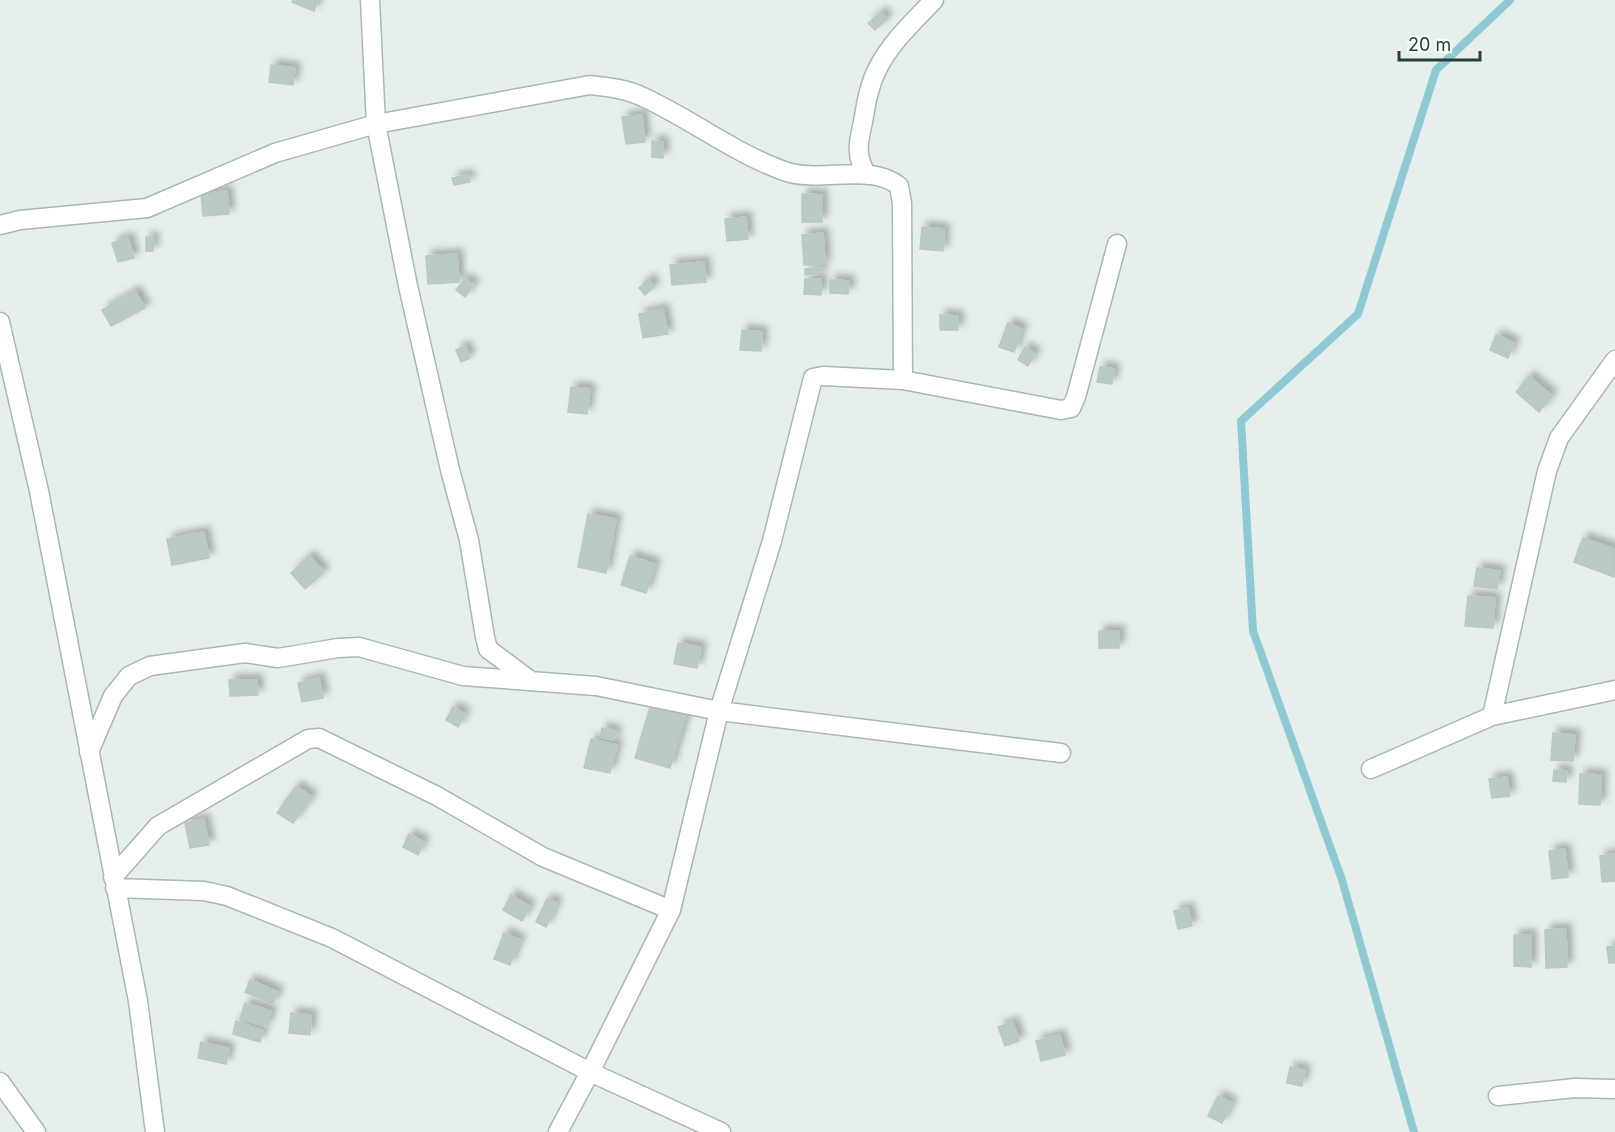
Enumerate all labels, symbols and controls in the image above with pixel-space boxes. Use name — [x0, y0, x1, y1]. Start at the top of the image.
scale bar — [1399, 24, 1480, 62]
text: 20 m — [1408, 34, 1451, 55]

